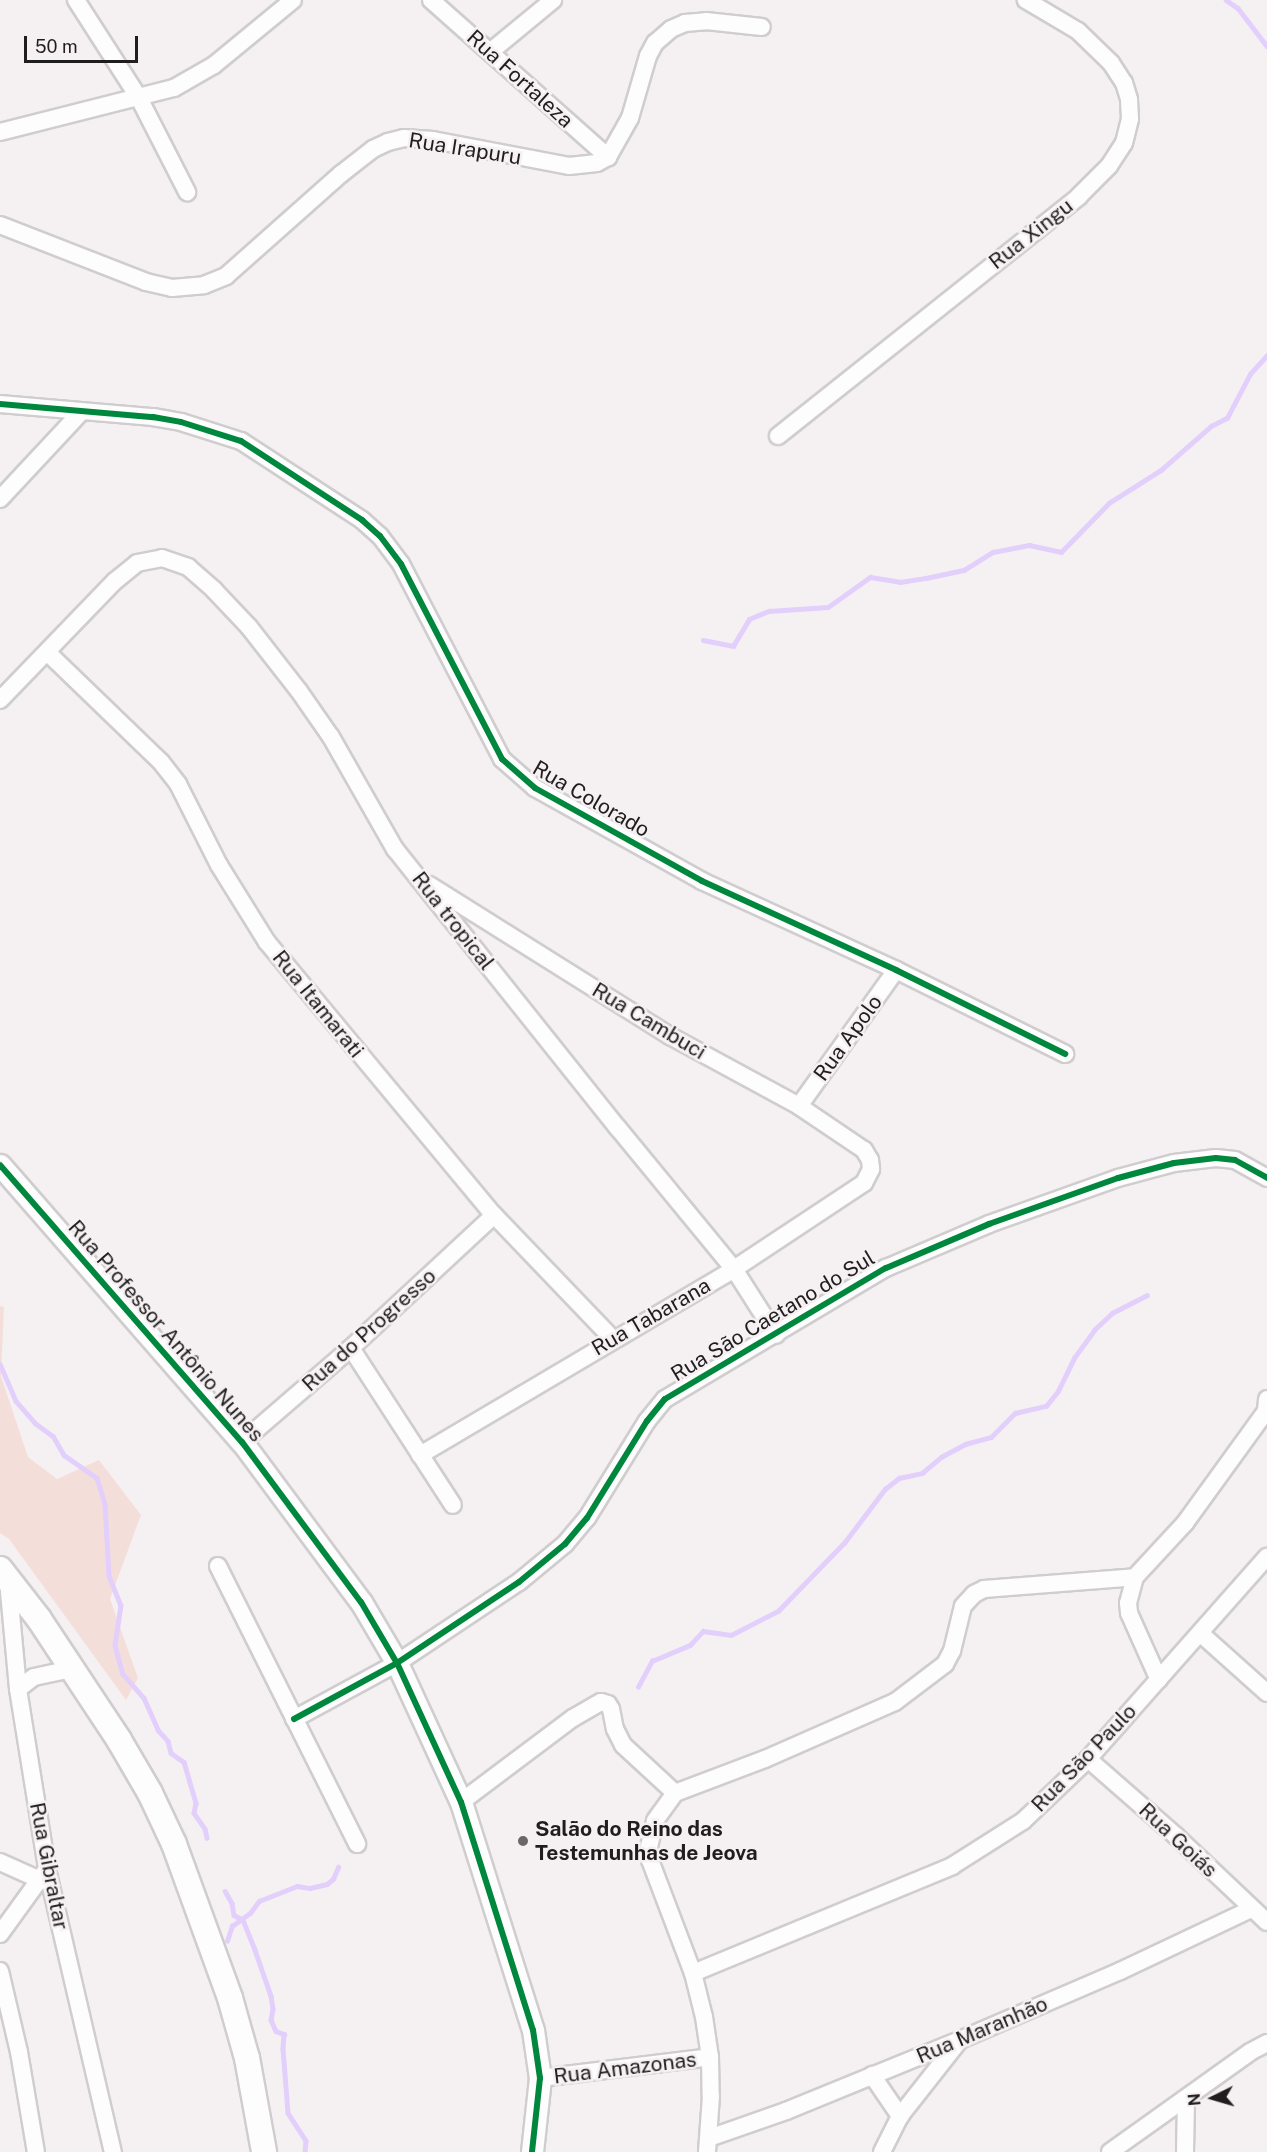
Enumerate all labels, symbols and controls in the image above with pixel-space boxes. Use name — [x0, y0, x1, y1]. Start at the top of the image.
scale bar — [27, 24, 141, 62]
street label: Rua Fortaleza — [462, 25, 578, 133]
text: 50 m — [35, 36, 78, 57]
street label: Rua Irapuru — [407, 128, 523, 170]
street label: Rua Xingu — [984, 193, 1078, 275]
street label: Rua Colorado — [528, 755, 654, 843]
street label: Rua tropical — [407, 867, 499, 975]
street label: Rua Itamarati — [267, 945, 369, 1063]
street label: Rua Cambuci — [588, 977, 710, 1065]
street label: Rua Apolo — [808, 990, 888, 1086]
street label: Rua Professor Antônio Nunes — [63, 1215, 269, 1447]
street label: Rua São Caetano do Sul — [666, 1245, 880, 1387]
street label: Rua do Progresso — [297, 1263, 441, 1397]
street label: Rua Tabarana — [587, 1273, 715, 1361]
street label: Rua São Paulo — [1026, 1699, 1142, 1817]
street label: Rua Goiás — [1134, 1798, 1222, 1882]
street label: Rua Gibraltar — [24, 1800, 74, 1932]
place label: Salão do Reino das Testemunhas de Jeova — [535, 1816, 758, 1866]
marker: Salão do Reino das Testemunhas de Jeova — [516, 1834, 530, 1848]
street label: Rua Maranhão — [913, 1991, 1051, 2069]
street label: Rua Amazonas — [552, 2047, 698, 2089]
north arrow — [1183, 2068, 1243, 2128]
text: N — [1185, 2093, 1205, 2107]

